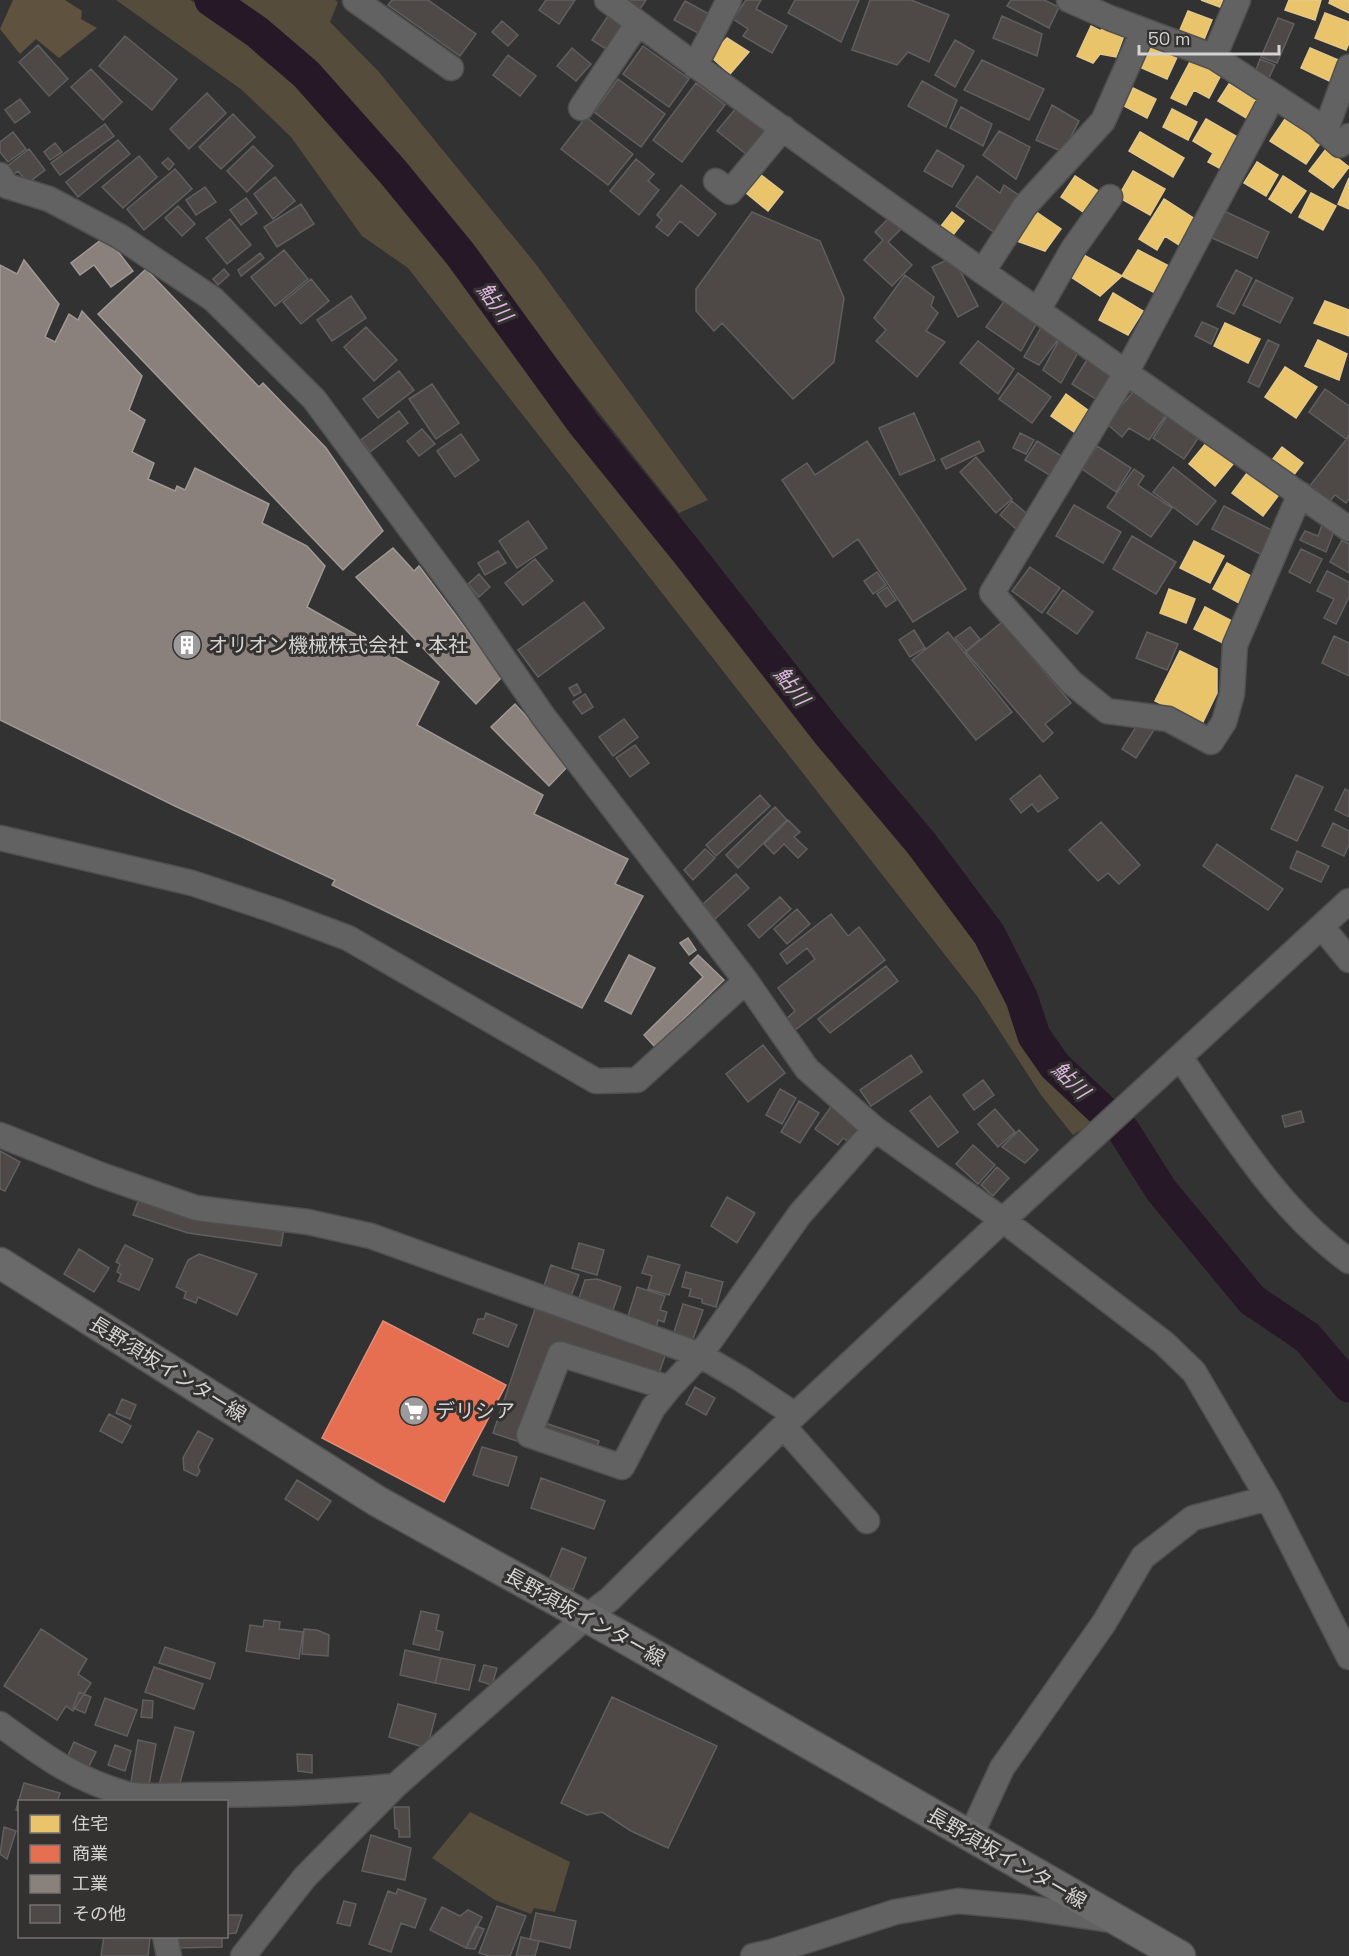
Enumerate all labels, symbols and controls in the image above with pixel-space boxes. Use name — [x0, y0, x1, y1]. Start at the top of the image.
scale bar — [1139, 18, 1278, 56]
text: 50 m — [1148, 27, 1190, 50]
water label: 鮎川 — [472, 277, 519, 329]
building icon: オリオン機械株式会社・本社 — [171, 629, 203, 661]
place label: オリオン機械株式会社・本社 — [208, 632, 468, 658]
water label: 鮎川 — [768, 661, 817, 712]
water label: 鮎川 — [1047, 1056, 1097, 1106]
street label: 長野須坂インター線 — [85, 1310, 251, 1428]
supermarket icon: デリシア — [398, 1395, 430, 1427]
place label: デリシア — [435, 1398, 515, 1424]
street label: 長野須坂インター線 — [500, 1562, 670, 1672]
legend — [18, 1800, 228, 1938]
street label: 長野須坂インター線 — [923, 1802, 1091, 1914]
text: 住宅 — [72, 1812, 108, 1835]
text: 商業 — [72, 1842, 108, 1865]
text: 工業 — [72, 1872, 108, 1895]
text: その他 — [72, 1902, 126, 1925]

